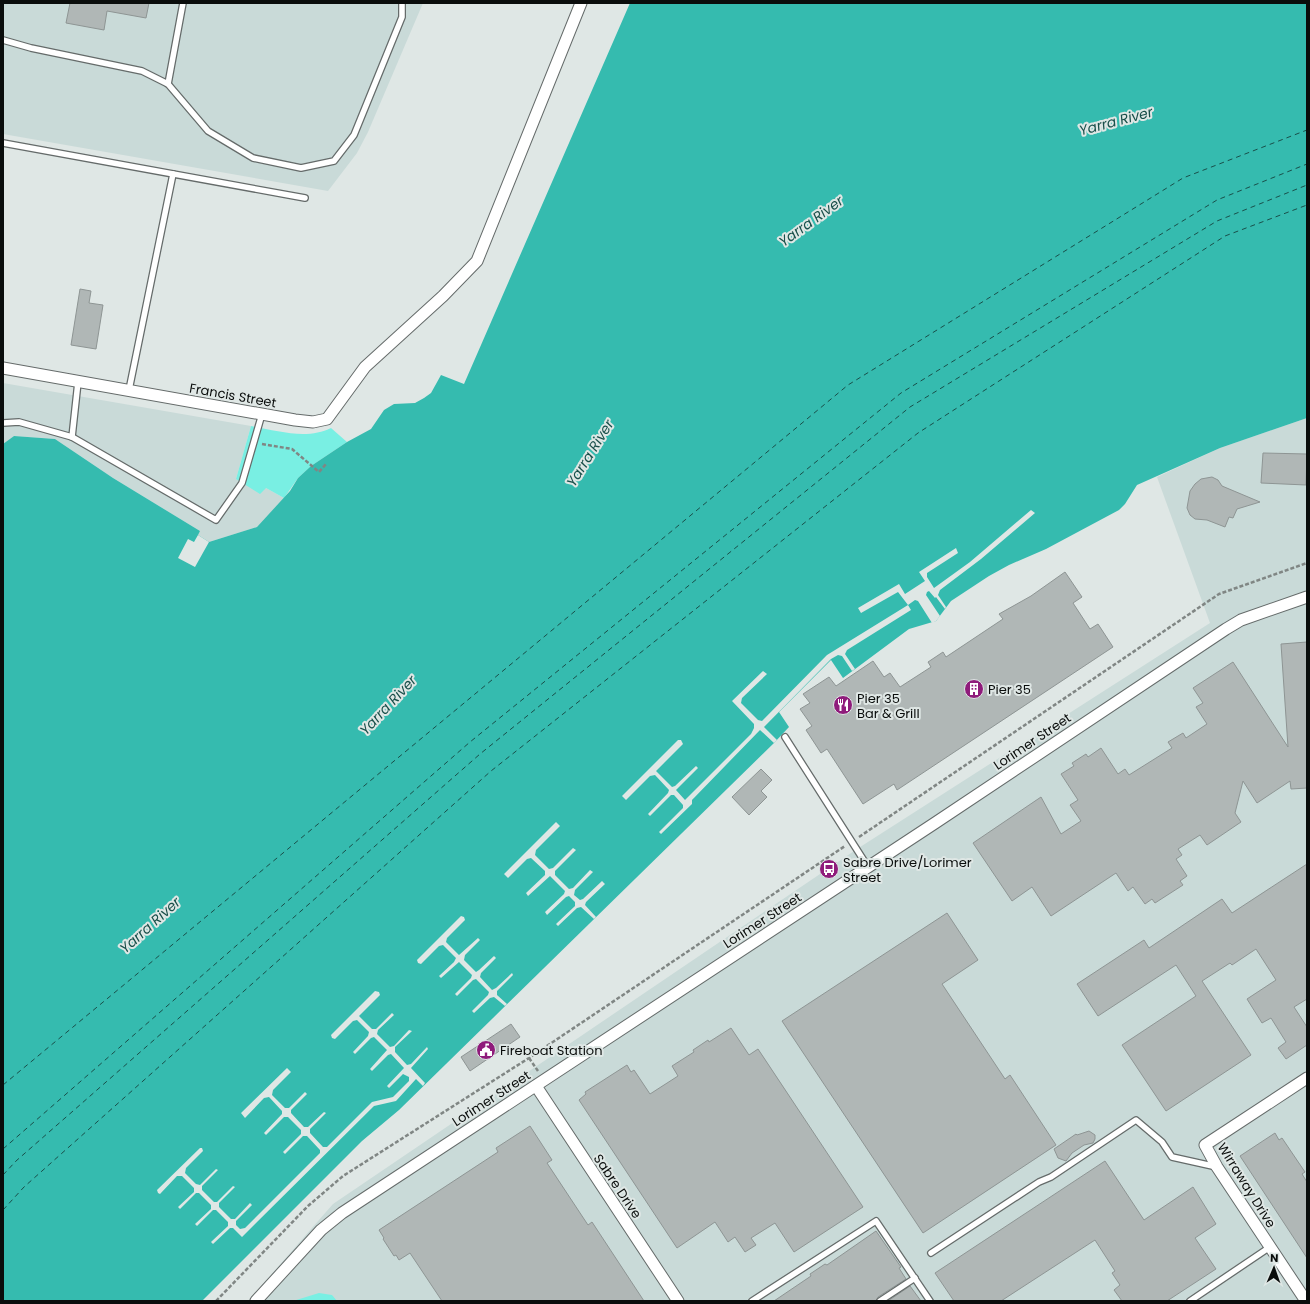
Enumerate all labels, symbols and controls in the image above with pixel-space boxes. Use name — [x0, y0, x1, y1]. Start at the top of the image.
water label: Yarra River — [1077, 101, 1156, 140]
water label: Yarra River — [775, 190, 848, 251]
street label: Francis Street — [188, 379, 278, 413]
water label: Yarra River — [562, 415, 619, 490]
water label: Yarra River — [355, 670, 422, 739]
building icon: Pier 35 — [963, 678, 985, 700]
place label: Pier 35 — [988, 680, 1031, 699]
place label: Pier 35 Bar & Grill — [857, 689, 920, 723]
restaurant icon: Pier 35 Bar & Grill — [832, 694, 854, 716]
street label: Lorimer Street — [990, 708, 1075, 774]
place label: Sabre Drive/Lorimer Street — [843, 853, 972, 887]
bus stop icon: Sabre Drive/Lorimer Street — [818, 858, 840, 880]
street label: Lorimer Street — [719, 888, 805, 953]
water label: Yarra River — [115, 892, 185, 958]
public building icon: Fireboat Station — [475, 1039, 497, 1061]
place label: Fireboat Station — [500, 1041, 602, 1060]
street label: Lorimer Street — [448, 1066, 534, 1131]
street label: Wirraway Drive — [1213, 1139, 1280, 1232]
street label: Sabre Drive — [589, 1150, 646, 1222]
north arrow — [1254, 1248, 1294, 1288]
text: N — [1270, 1250, 1279, 1266]

